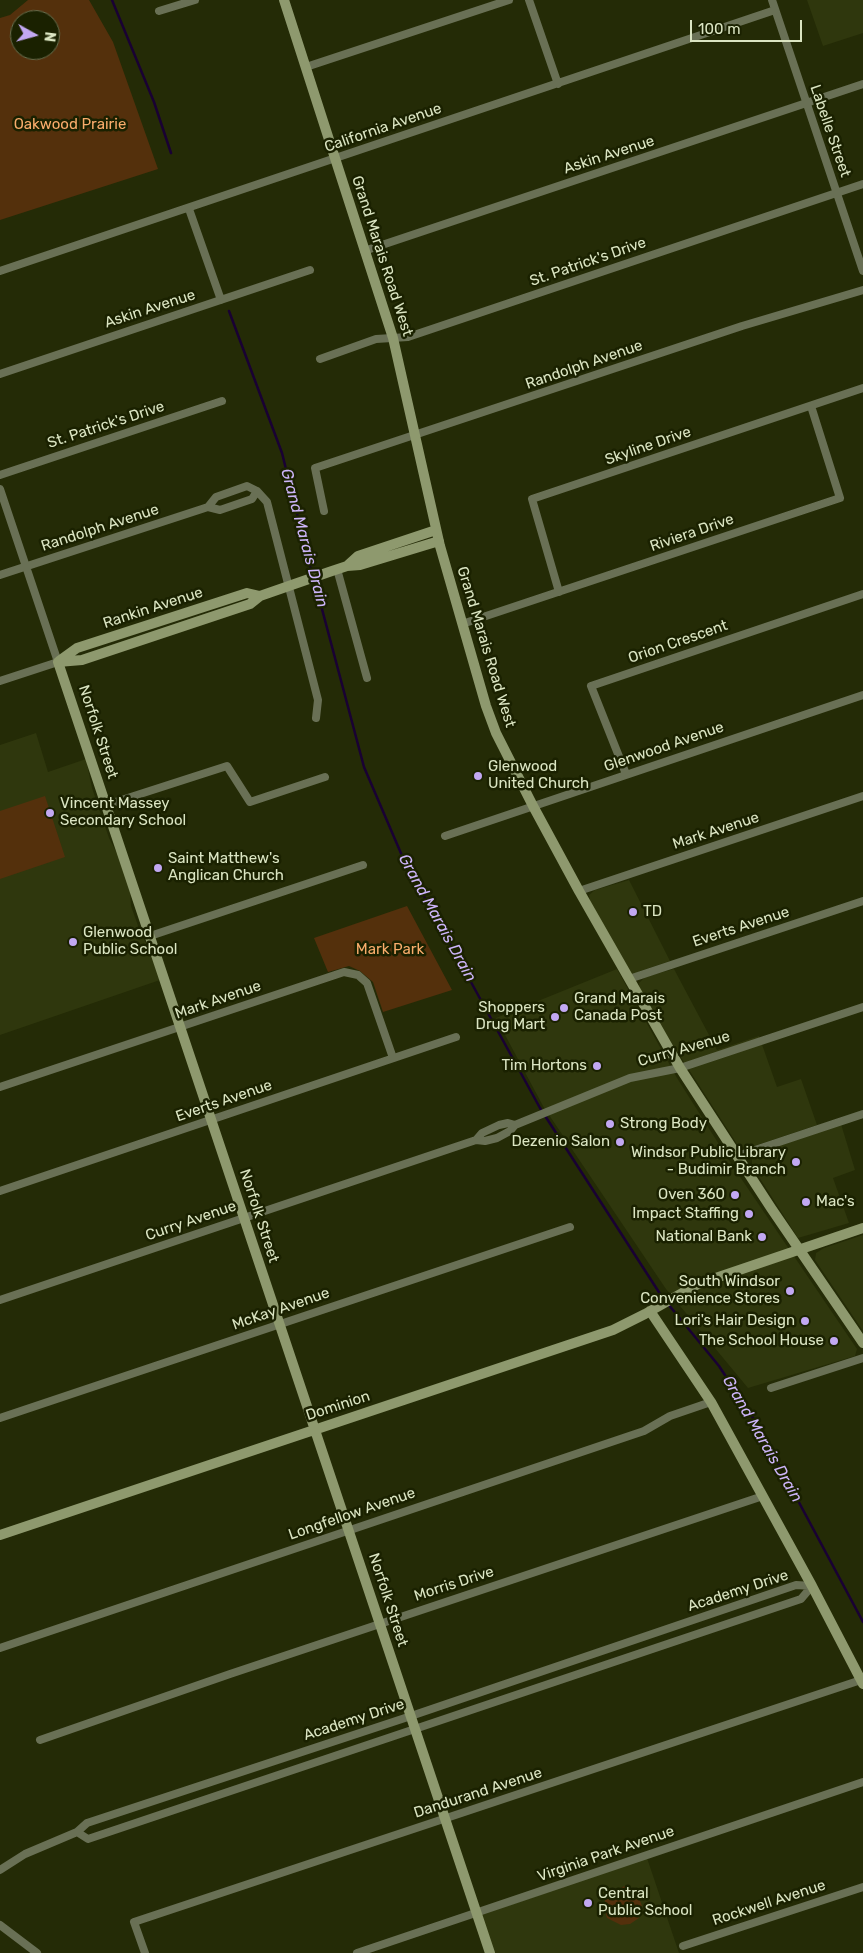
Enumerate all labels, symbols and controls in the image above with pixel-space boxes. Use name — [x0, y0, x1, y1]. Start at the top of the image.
north arrow — [10, 10, 60, 60]
scale bar — [693, 10, 806, 42]
text: 100 m — [698, 20, 740, 38]
text: N — [40, 31, 58, 43]
street label: Labelle Street — [806, 82, 854, 180]
street label: California Avenue — [322, 100, 444, 156]
park label: Oakwood Prairie — [14, 116, 126, 134]
street label: Askin Avenue — [561, 132, 657, 178]
street label: Grand Marais Road West — [348, 174, 416, 338]
street label: St. Patrick's Drive — [527, 234, 649, 290]
street label: Askin Avenue — [102, 286, 198, 332]
street label: Randolph Avenue — [523, 337, 645, 393]
street label: St. Patrick's Drive — [45, 398, 167, 452]
street label: Skyline Drive — [603, 423, 693, 469]
water label: Grand Marais Drain — [276, 466, 332, 610]
street label: Randolph Avenue — [39, 500, 161, 556]
street label: Riviera Drive — [648, 510, 736, 556]
street label: Grand Marais Road West — [453, 564, 519, 730]
street label: Rankin Avenue — [101, 583, 205, 633]
street label: Orion Crescent — [626, 617, 730, 667]
street label: Norfolk Street — [74, 683, 122, 781]
street label: Glenwood Avenue — [602, 718, 726, 776]
place label: Glenwood United Church — [488, 758, 589, 793]
marker: Glenwood United Church — [472, 770, 484, 782]
place label: Vincent Massey Secondary School — [60, 795, 186, 830]
marker: Vincent Massey Secondary School — [44, 807, 56, 819]
street label: Mark Avenue — [670, 809, 762, 853]
place label: Saint Matthew's Anglican Church — [168, 850, 284, 885]
water label: Grand Marais Drain — [394, 851, 480, 985]
marker: Saint Matthew's Anglican Church — [152, 862, 164, 874]
place label: TD — [643, 903, 662, 921]
street label: Everts Avenue — [690, 903, 792, 951]
marker: TD — [627, 906, 639, 918]
place label: Glenwood Public School — [83, 924, 177, 959]
marker: Glenwood Public School — [67, 936, 79, 948]
park label: Mark Park — [356, 941, 424, 959]
street label: Mark Avenue — [173, 977, 263, 1023]
place label: Grand Marais Canada Post — [574, 990, 665, 1025]
place label: Shoppers Drug Mart — [476, 999, 545, 1034]
marker: Grand Marais Canada Post — [558, 1002, 570, 1014]
marker: Shoppers Drug Mart — [549, 1011, 561, 1023]
street label: Curry Avenue — [636, 1027, 732, 1071]
place label: Tim Hortons — [501, 1057, 587, 1075]
marker: Tim Hortons — [591, 1060, 603, 1072]
street label: Everts Avenue — [173, 1076, 275, 1126]
place label: Strong Body — [620, 1115, 707, 1133]
marker: Strong Body — [604, 1118, 616, 1130]
place label: Dezenio Salon — [511, 1133, 610, 1151]
marker: Dezenio Salon — [614, 1136, 626, 1148]
place label: Windsor Public Library - Budimir Branch — [631, 1144, 786, 1179]
marker: Windsor Public Library - Budimir Branch — [790, 1156, 802, 1168]
street label: Norfolk Street — [235, 1167, 283, 1265]
place label: Oven 360 — [658, 1186, 725, 1204]
marker: Oven 360 — [729, 1189, 741, 1201]
place label: Mac's — [816, 1193, 855, 1211]
marker: Mac's — [800, 1196, 812, 1208]
street label: Curry Avenue — [143, 1197, 239, 1245]
place label: Impact Staffing — [632, 1205, 739, 1223]
marker: Impact Staffing — [743, 1208, 755, 1220]
place label: National Bank — [655, 1228, 752, 1246]
marker: National Bank — [756, 1231, 768, 1243]
place label: South Windsor Convenience Stores — [640, 1273, 780, 1308]
street label: McKay Avenue — [230, 1284, 332, 1334]
marker: South Windsor Convenience Stores — [784, 1285, 796, 1297]
place label: Lori's Hair Design — [674, 1312, 795, 1330]
marker: Lori's Hair Design — [799, 1315, 811, 1327]
place label: The School House — [699, 1332, 824, 1350]
marker: The School House — [828, 1335, 840, 1347]
water label: Grand Marais Drain — [718, 1372, 806, 1506]
street label: Dominion — [304, 1387, 372, 1425]
street label: Longfellow Avenue — [286, 1484, 418, 1544]
street label: Norfolk Street — [364, 1551, 412, 1649]
street label: Morris Drive — [412, 1563, 496, 1605]
street label: Academy Drive — [685, 1566, 791, 1616]
street label: Academy Drive — [301, 1695, 407, 1745]
street label: Dandurand Avenue — [412, 1764, 544, 1822]
street label: Virginia Park Avenue — [535, 1822, 677, 1886]
street label: Rockwell Avenue — [710, 1876, 828, 1930]
place label: Central Public School — [598, 1885, 692, 1920]
marker: Central Public School — [582, 1897, 594, 1909]

